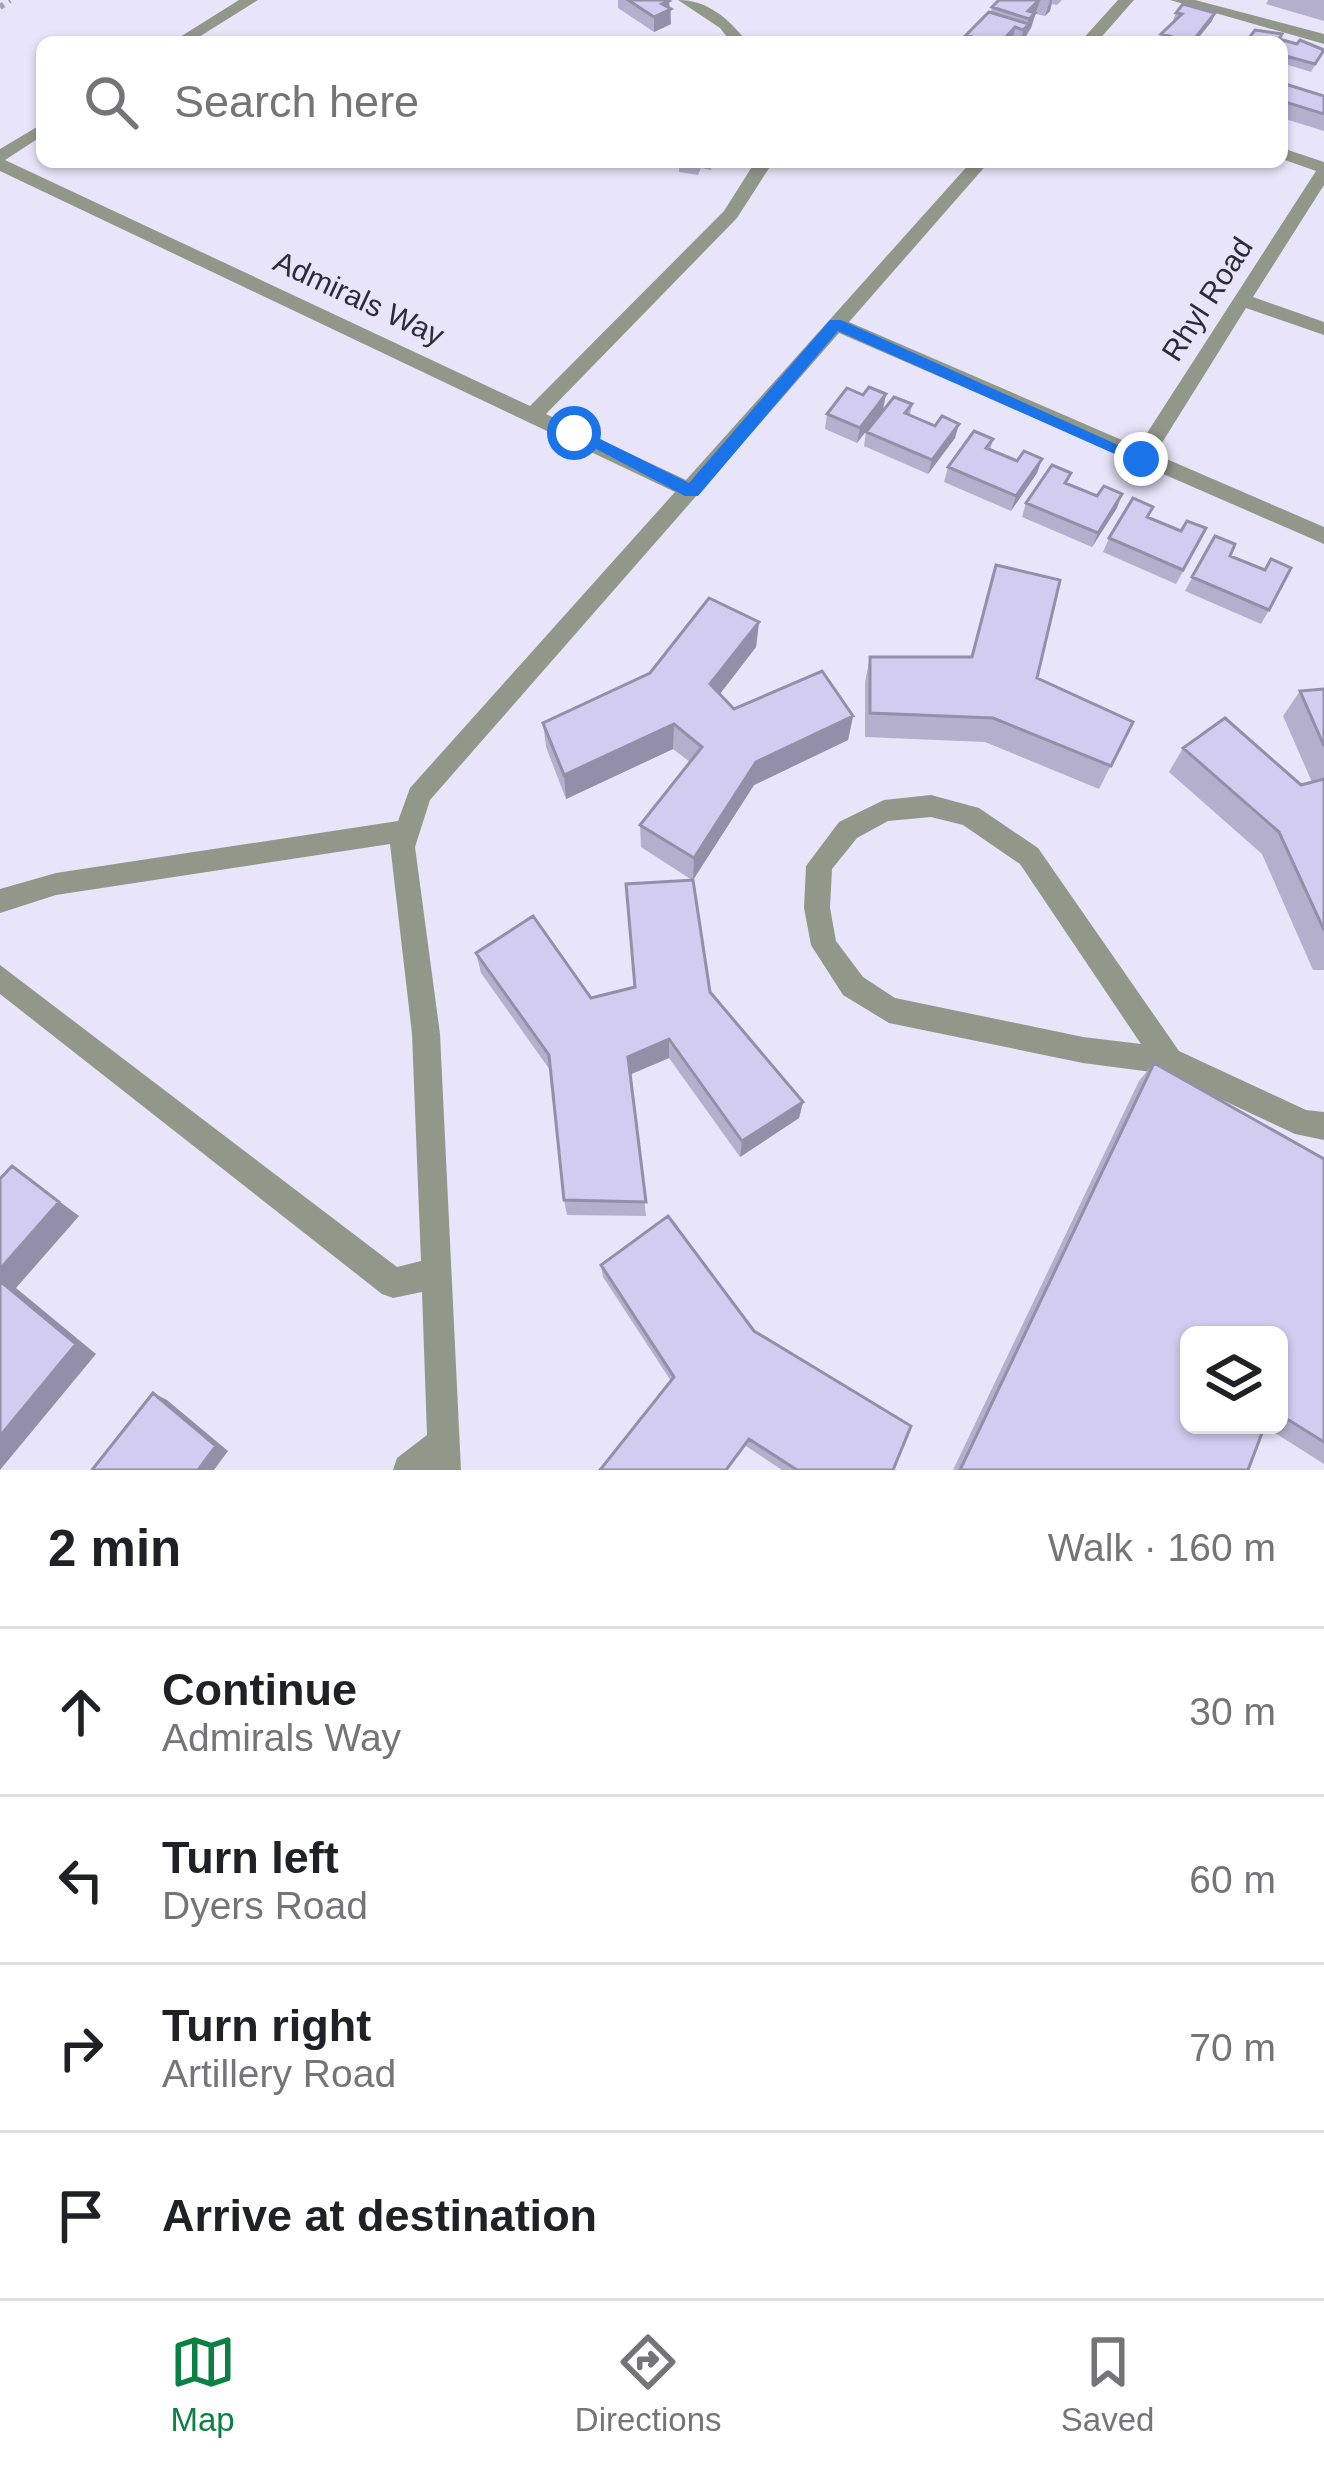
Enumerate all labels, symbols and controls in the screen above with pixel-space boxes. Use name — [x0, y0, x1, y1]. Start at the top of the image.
search box — [36, 36, 1288, 168]
icon: search — [78, 69, 144, 135]
text: Search here — [174, 76, 419, 127]
street label: Rhyl Road — [1155, 231, 1259, 367]
street label: Admirals Way — [269, 244, 449, 352]
route start — [547, 406, 601, 460]
route end — [1114, 432, 1168, 486]
map controls — [1180, 1326, 1288, 1434]
button: layers — [1180, 1326, 1288, 1434]
text: 2 min — [48, 1520, 181, 1577]
text: Walk · 160 m — [1048, 1526, 1276, 1569]
text: Continue — [162, 1664, 357, 1715]
icon: ahead — [48, 1679, 114, 1745]
text: 30 m — [1189, 1690, 1276, 1733]
text: Admirals Way — [162, 1716, 401, 1759]
text: Turn left — [162, 1832, 339, 1883]
icon: left — [48, 1847, 114, 1913]
text: 60 m — [1189, 1858, 1276, 1901]
text: Dyers Road — [162, 1884, 368, 1927]
text: Turn right — [162, 2000, 371, 2051]
icon: right — [48, 2015, 114, 2081]
text: 70 m — [1189, 2026, 1276, 2069]
text: Artillery Road — [162, 2052, 396, 2095]
icon: arrive — [48, 2183, 114, 2249]
text: Arrive at destination — [162, 2190, 597, 2241]
tab: Map — [170, 2329, 236, 2439]
tab: Directions — [575, 2329, 722, 2439]
tab: Saved — [1061, 2329, 1154, 2439]

